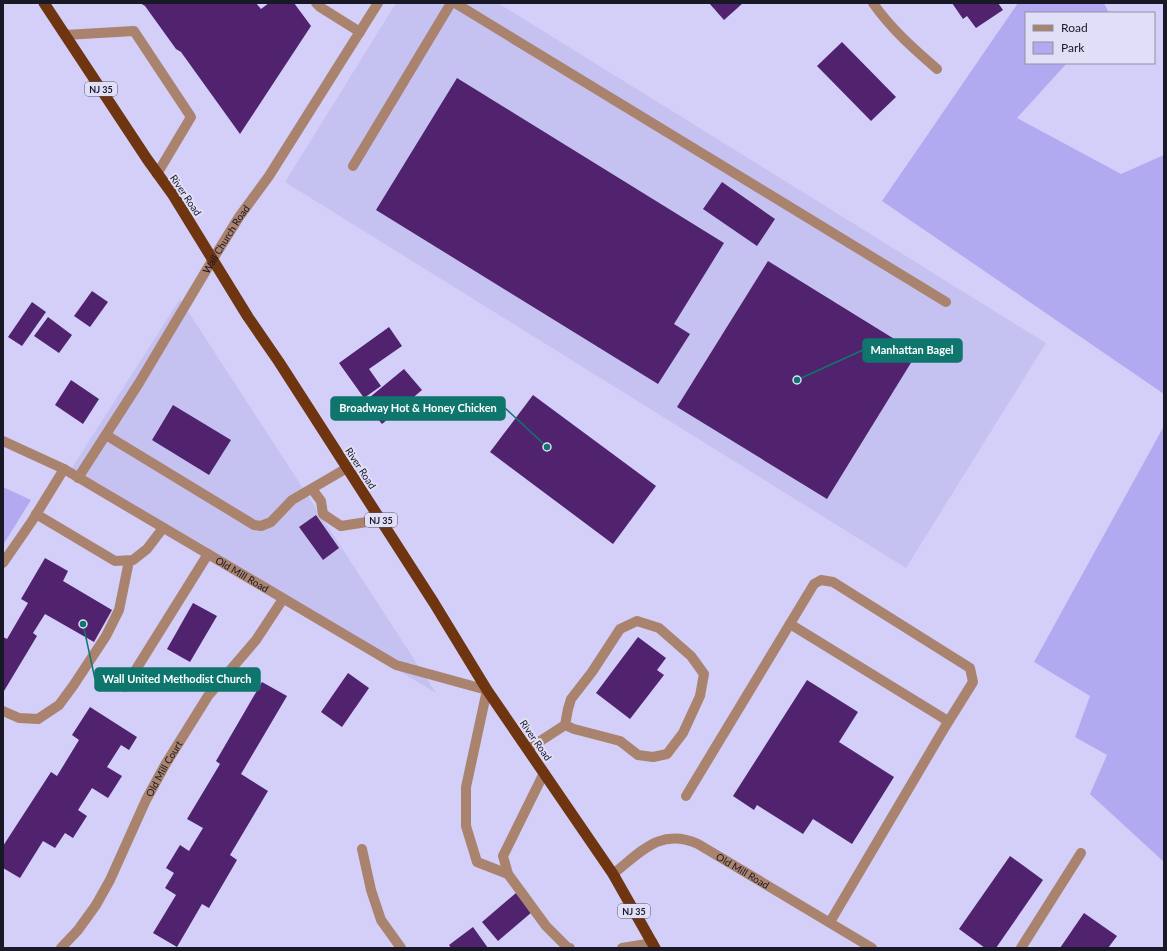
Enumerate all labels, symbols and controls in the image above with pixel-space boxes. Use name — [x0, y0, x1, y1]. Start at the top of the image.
legend — [1025, 12, 1155, 64]
text: Road — [1061, 20, 1088, 35]
text: Park — [1061, 40, 1085, 55]
road number: NJ 35 — [85, 82, 117, 96]
street label: River Road — [168, 172, 204, 218]
street label: Wall Church Road — [200, 203, 252, 275]
callout: Manhattan Bagel — [863, 339, 962, 362]
text: Manhattan Bagel — [871, 343, 954, 356]
callout: Broadway Hot & Honey Chicken — [331, 397, 505, 420]
text: Broadway Hot & Honey Chicken — [339, 401, 497, 414]
street label: River Road — [343, 445, 379, 491]
road number: NJ 35 — [365, 513, 397, 527]
street label: Old Mill Road — [213, 554, 271, 594]
callout: Wall United Methodist Church — [95, 668, 260, 691]
text: Wall United Methodist Church — [103, 672, 251, 685]
street label: River Road — [518, 717, 554, 763]
street label: Old Mill Court — [143, 738, 185, 799]
street label: Old Mill Road — [714, 850, 771, 891]
road number: NJ 35 — [618, 904, 650, 918]

